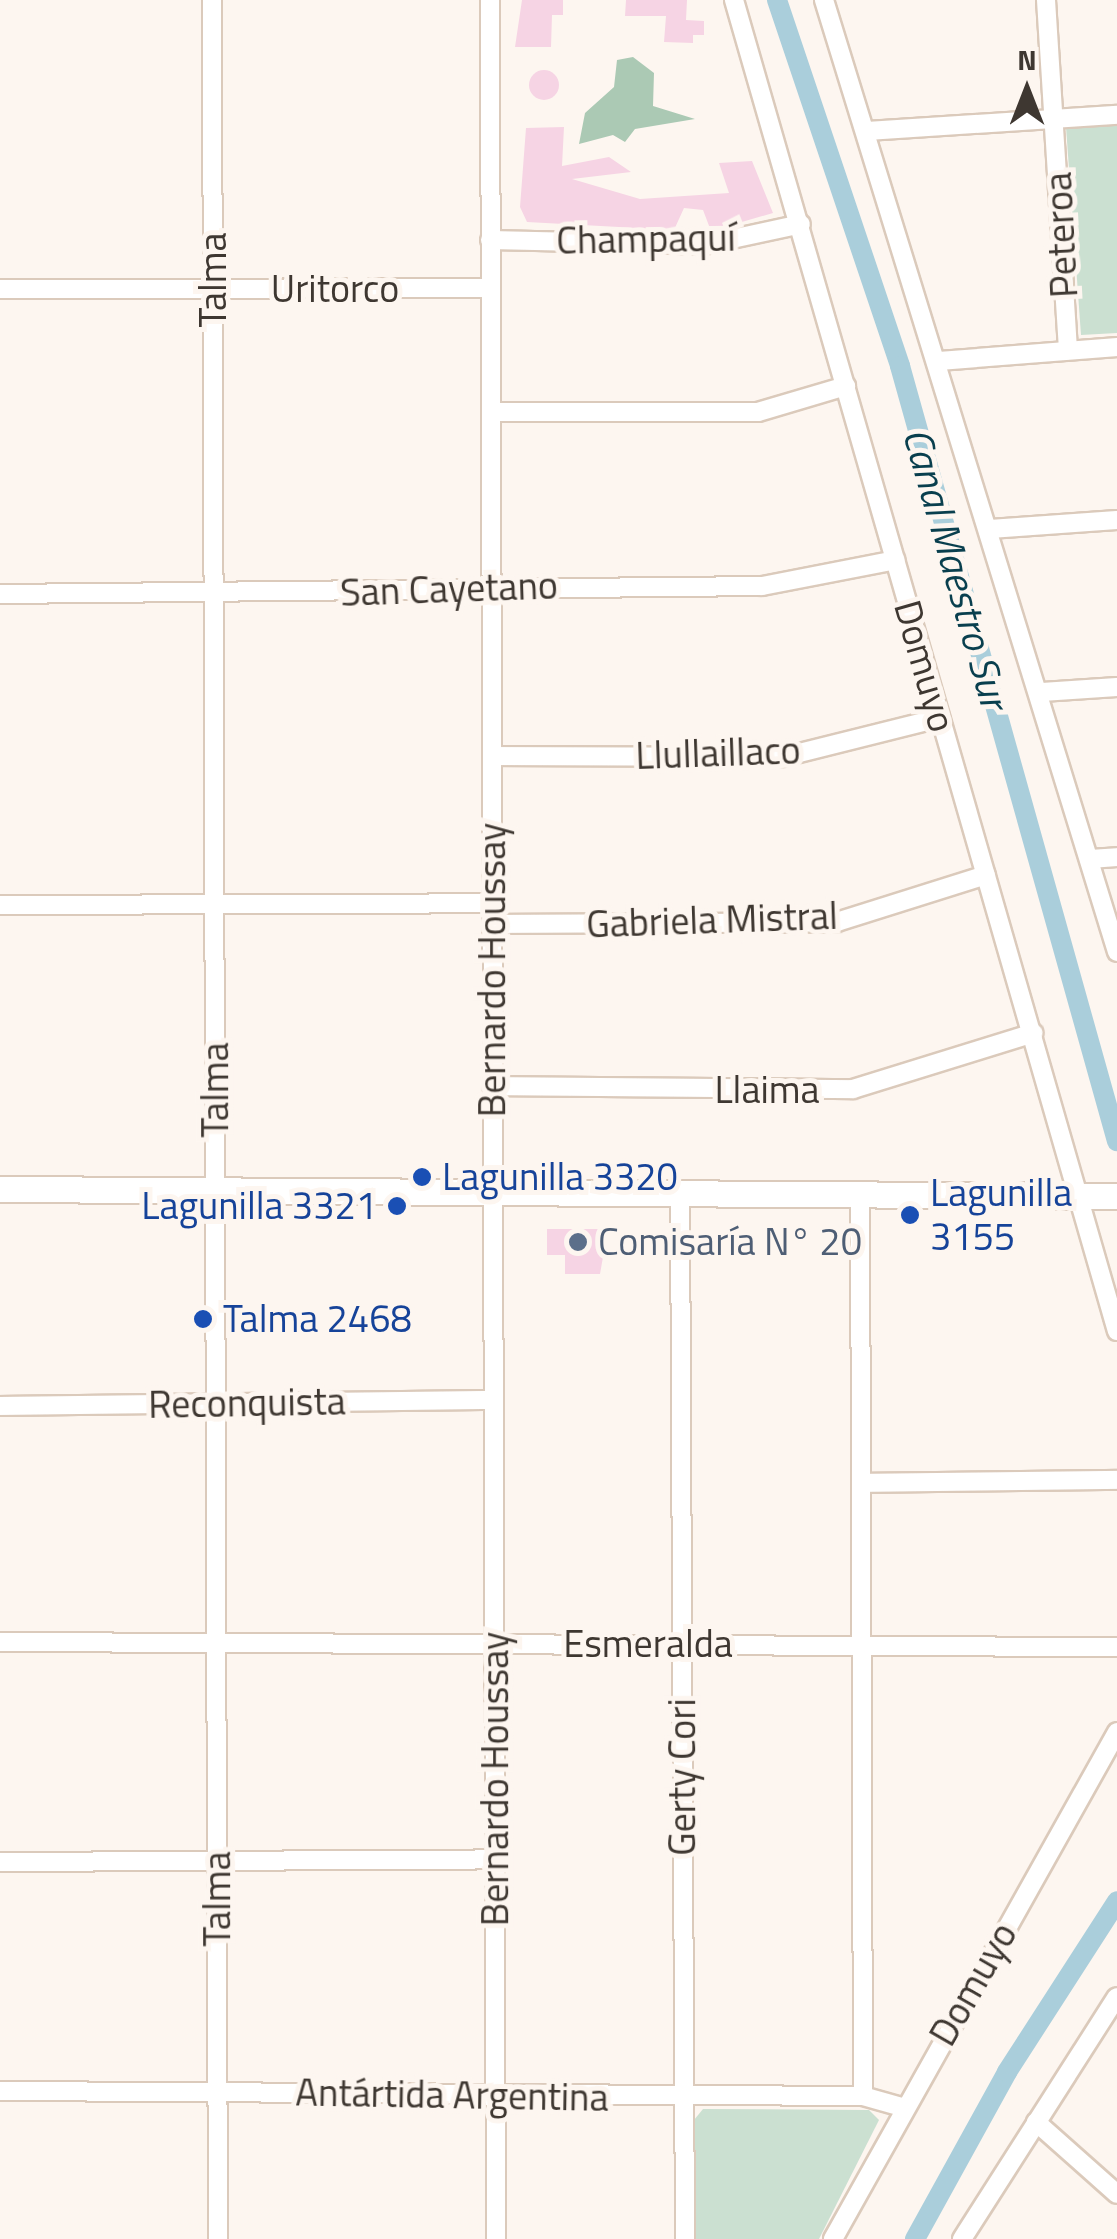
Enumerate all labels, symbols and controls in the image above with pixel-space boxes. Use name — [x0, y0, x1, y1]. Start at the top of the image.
text: N — [1017, 38, 1037, 81]
north arrow — [977, 40, 1077, 140]
street label: Peteroa — [1035, 171, 1087, 299]
street label: Champaquí — [556, 215, 736, 263]
street label: Talma — [190, 232, 236, 328]
street label: Uritorco — [271, 266, 399, 312]
water label: Canal Maestro Sur — [893, 422, 1019, 714]
street label: San Cayetano — [339, 562, 559, 616]
street label: Domuyo — [885, 595, 965, 737]
street label: Llullaillaco — [635, 727, 801, 779]
street label: Bernardo Houssay — [469, 823, 515, 1117]
street label: Gabriela Mistral — [586, 893, 838, 947]
street label: Talma — [192, 1042, 238, 1138]
street label: Llaima — [714, 1067, 820, 1113]
place label: Lagunilla 3320 — [442, 1154, 678, 1200]
marker: Lagunilla 3320 — [411, 1166, 433, 1188]
place label: Lagunilla 3155 — [930, 1170, 1072, 1260]
place label: Lagunilla 3321 — [141, 1183, 377, 1229]
marker: Lagunilla 3321 — [386, 1195, 408, 1217]
marker: Lagunilla 3155 — [899, 1204, 921, 1226]
place label: Comisaría N° 20 — [598, 1219, 862, 1265]
marker: Comisaría N° 20 — [567, 1231, 589, 1253]
place label: Talma 2468 — [223, 1296, 412, 1342]
marker: Talma 2468 — [192, 1308, 214, 1330]
street label: Reconquista — [148, 1378, 346, 1428]
street label: Esmeralda — [563, 1621, 733, 1667]
street label: Bernardo Houssay — [472, 1632, 518, 1926]
street label: Gerty Cori — [659, 1698, 705, 1856]
street label: Talma — [194, 1851, 240, 1947]
street label: Domuyo — [920, 1914, 1026, 2054]
street label: Antártida Argentina — [295, 2069, 609, 2121]

